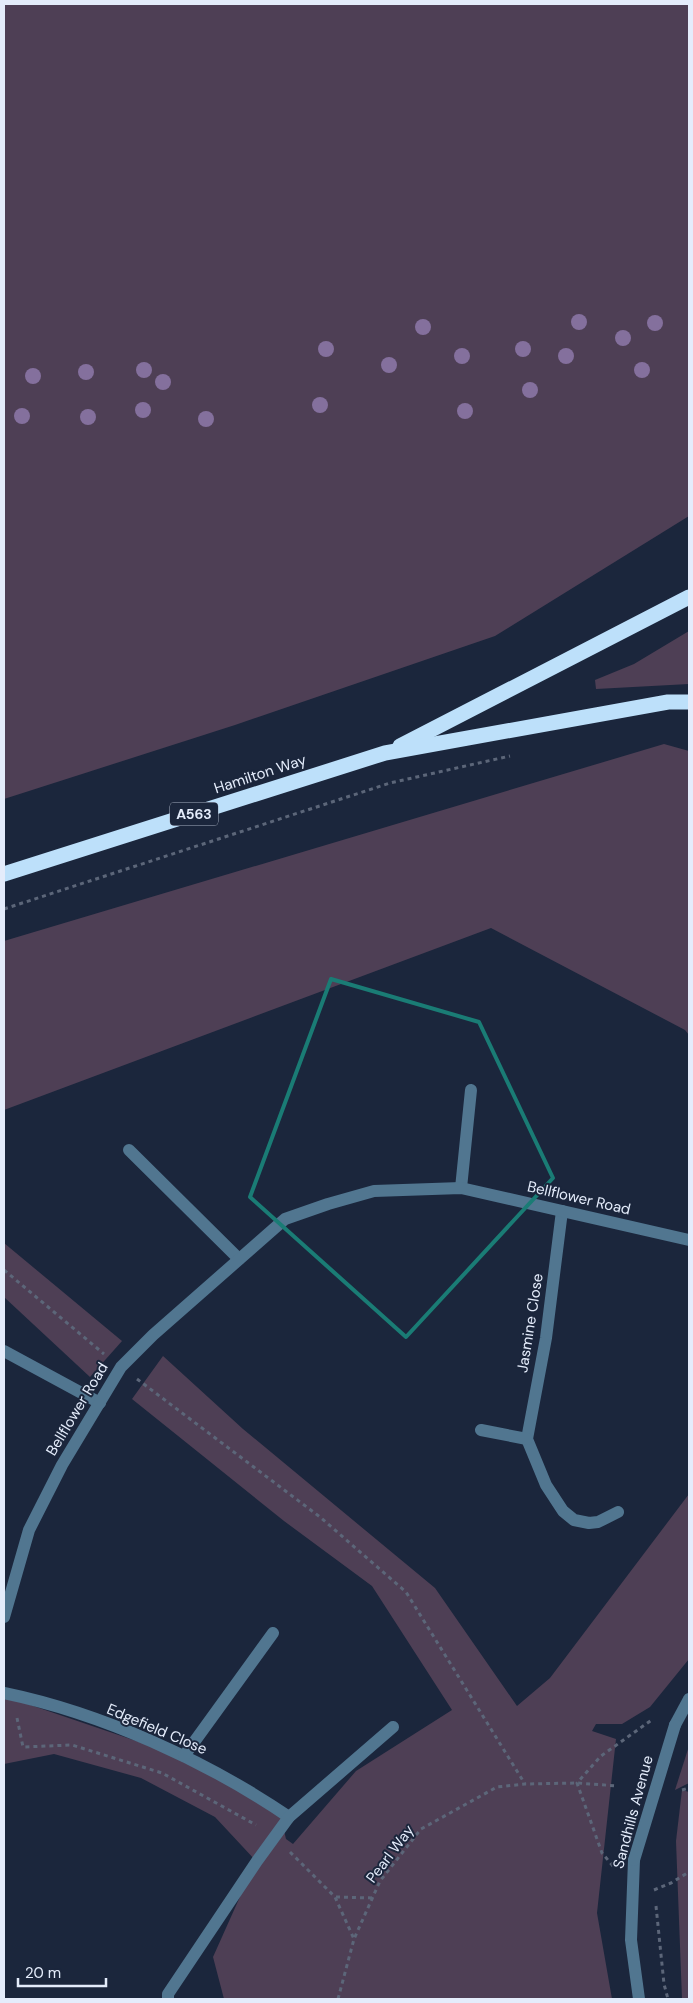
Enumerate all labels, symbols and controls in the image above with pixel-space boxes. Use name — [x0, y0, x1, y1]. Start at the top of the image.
street label: Hamilton Way — [211, 749, 309, 798]
road number: A563 — [170, 802, 218, 826]
street label: Bellflower Road — [525, 1176, 633, 1220]
street label: Jasmine Close — [512, 1272, 548, 1374]
street label: Bellflower Road — [41, 1359, 113, 1459]
street label: Edgefield Close — [104, 1699, 210, 1759]
street label: Sandhills Avenue — [608, 1753, 658, 1871]
street label: Pearl Way — [362, 1820, 419, 1887]
scale bar — [18, 1956, 105, 1988]
text: 20 m — [25, 1963, 61, 1983]

